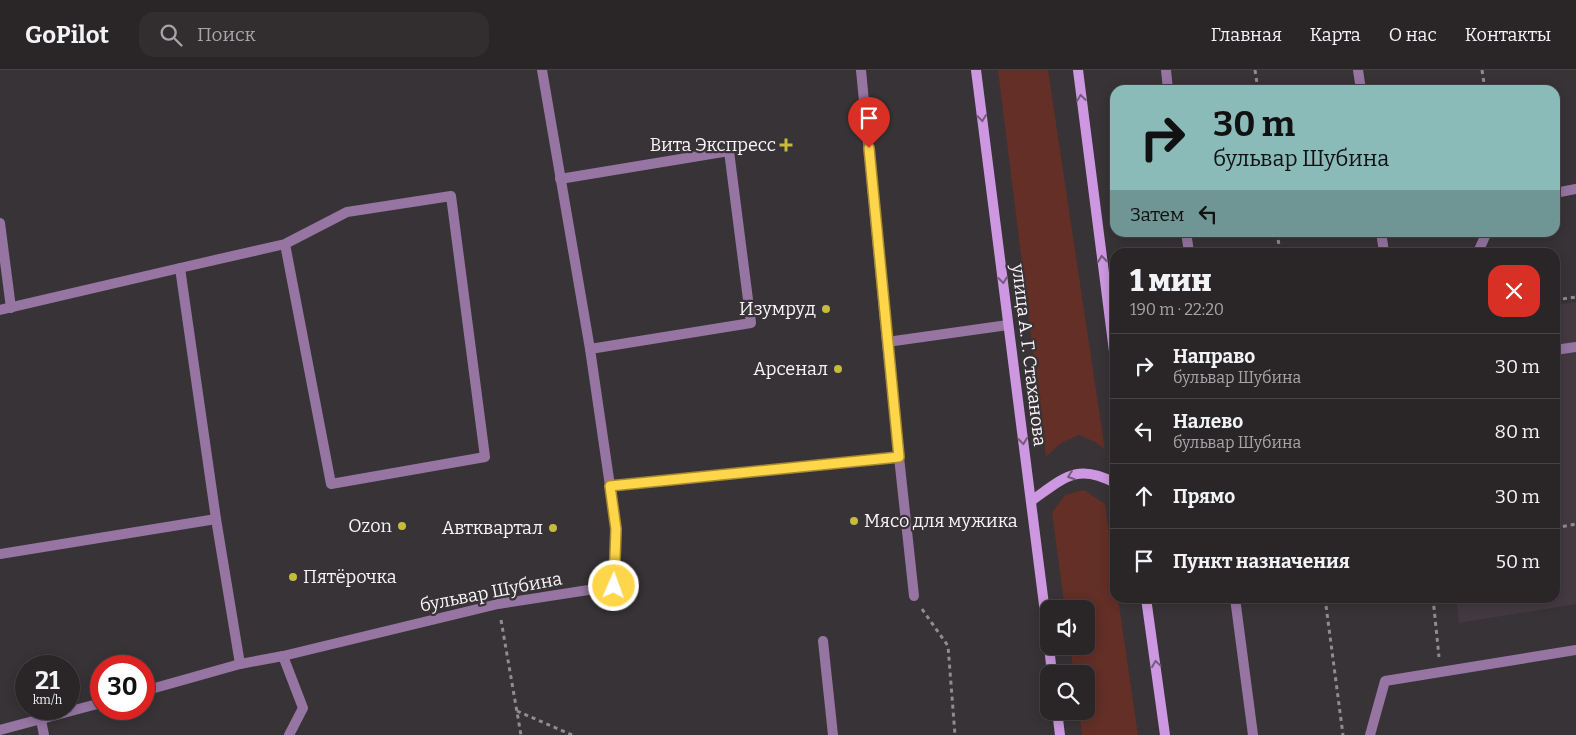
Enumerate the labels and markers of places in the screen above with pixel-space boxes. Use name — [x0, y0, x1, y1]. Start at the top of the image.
pin — [848, 97, 890, 148]
place label: Вита Экспресс — [650, 134, 776, 156]
marker: Вита Экспресс — [780, 139, 792, 151]
place label: Изумруд — [739, 298, 816, 320]
marker: Изумруд — [820, 303, 832, 315]
place label: Арсенал — [753, 358, 828, 380]
marker: Арсенал — [832, 363, 844, 375]
place label: Мясо для мужика — [864, 510, 1018, 532]
place label: Ozon — [348, 515, 393, 537]
marker: Мясо для мужика — [848, 515, 860, 527]
place label: Автквартал — [442, 517, 543, 539]
marker: Ozon — [396, 520, 408, 532]
marker: Автквартал — [547, 522, 559, 534]
place label: Пятёрочка — [303, 566, 397, 588]
marker: Пятёрочка — [287, 571, 299, 583]

